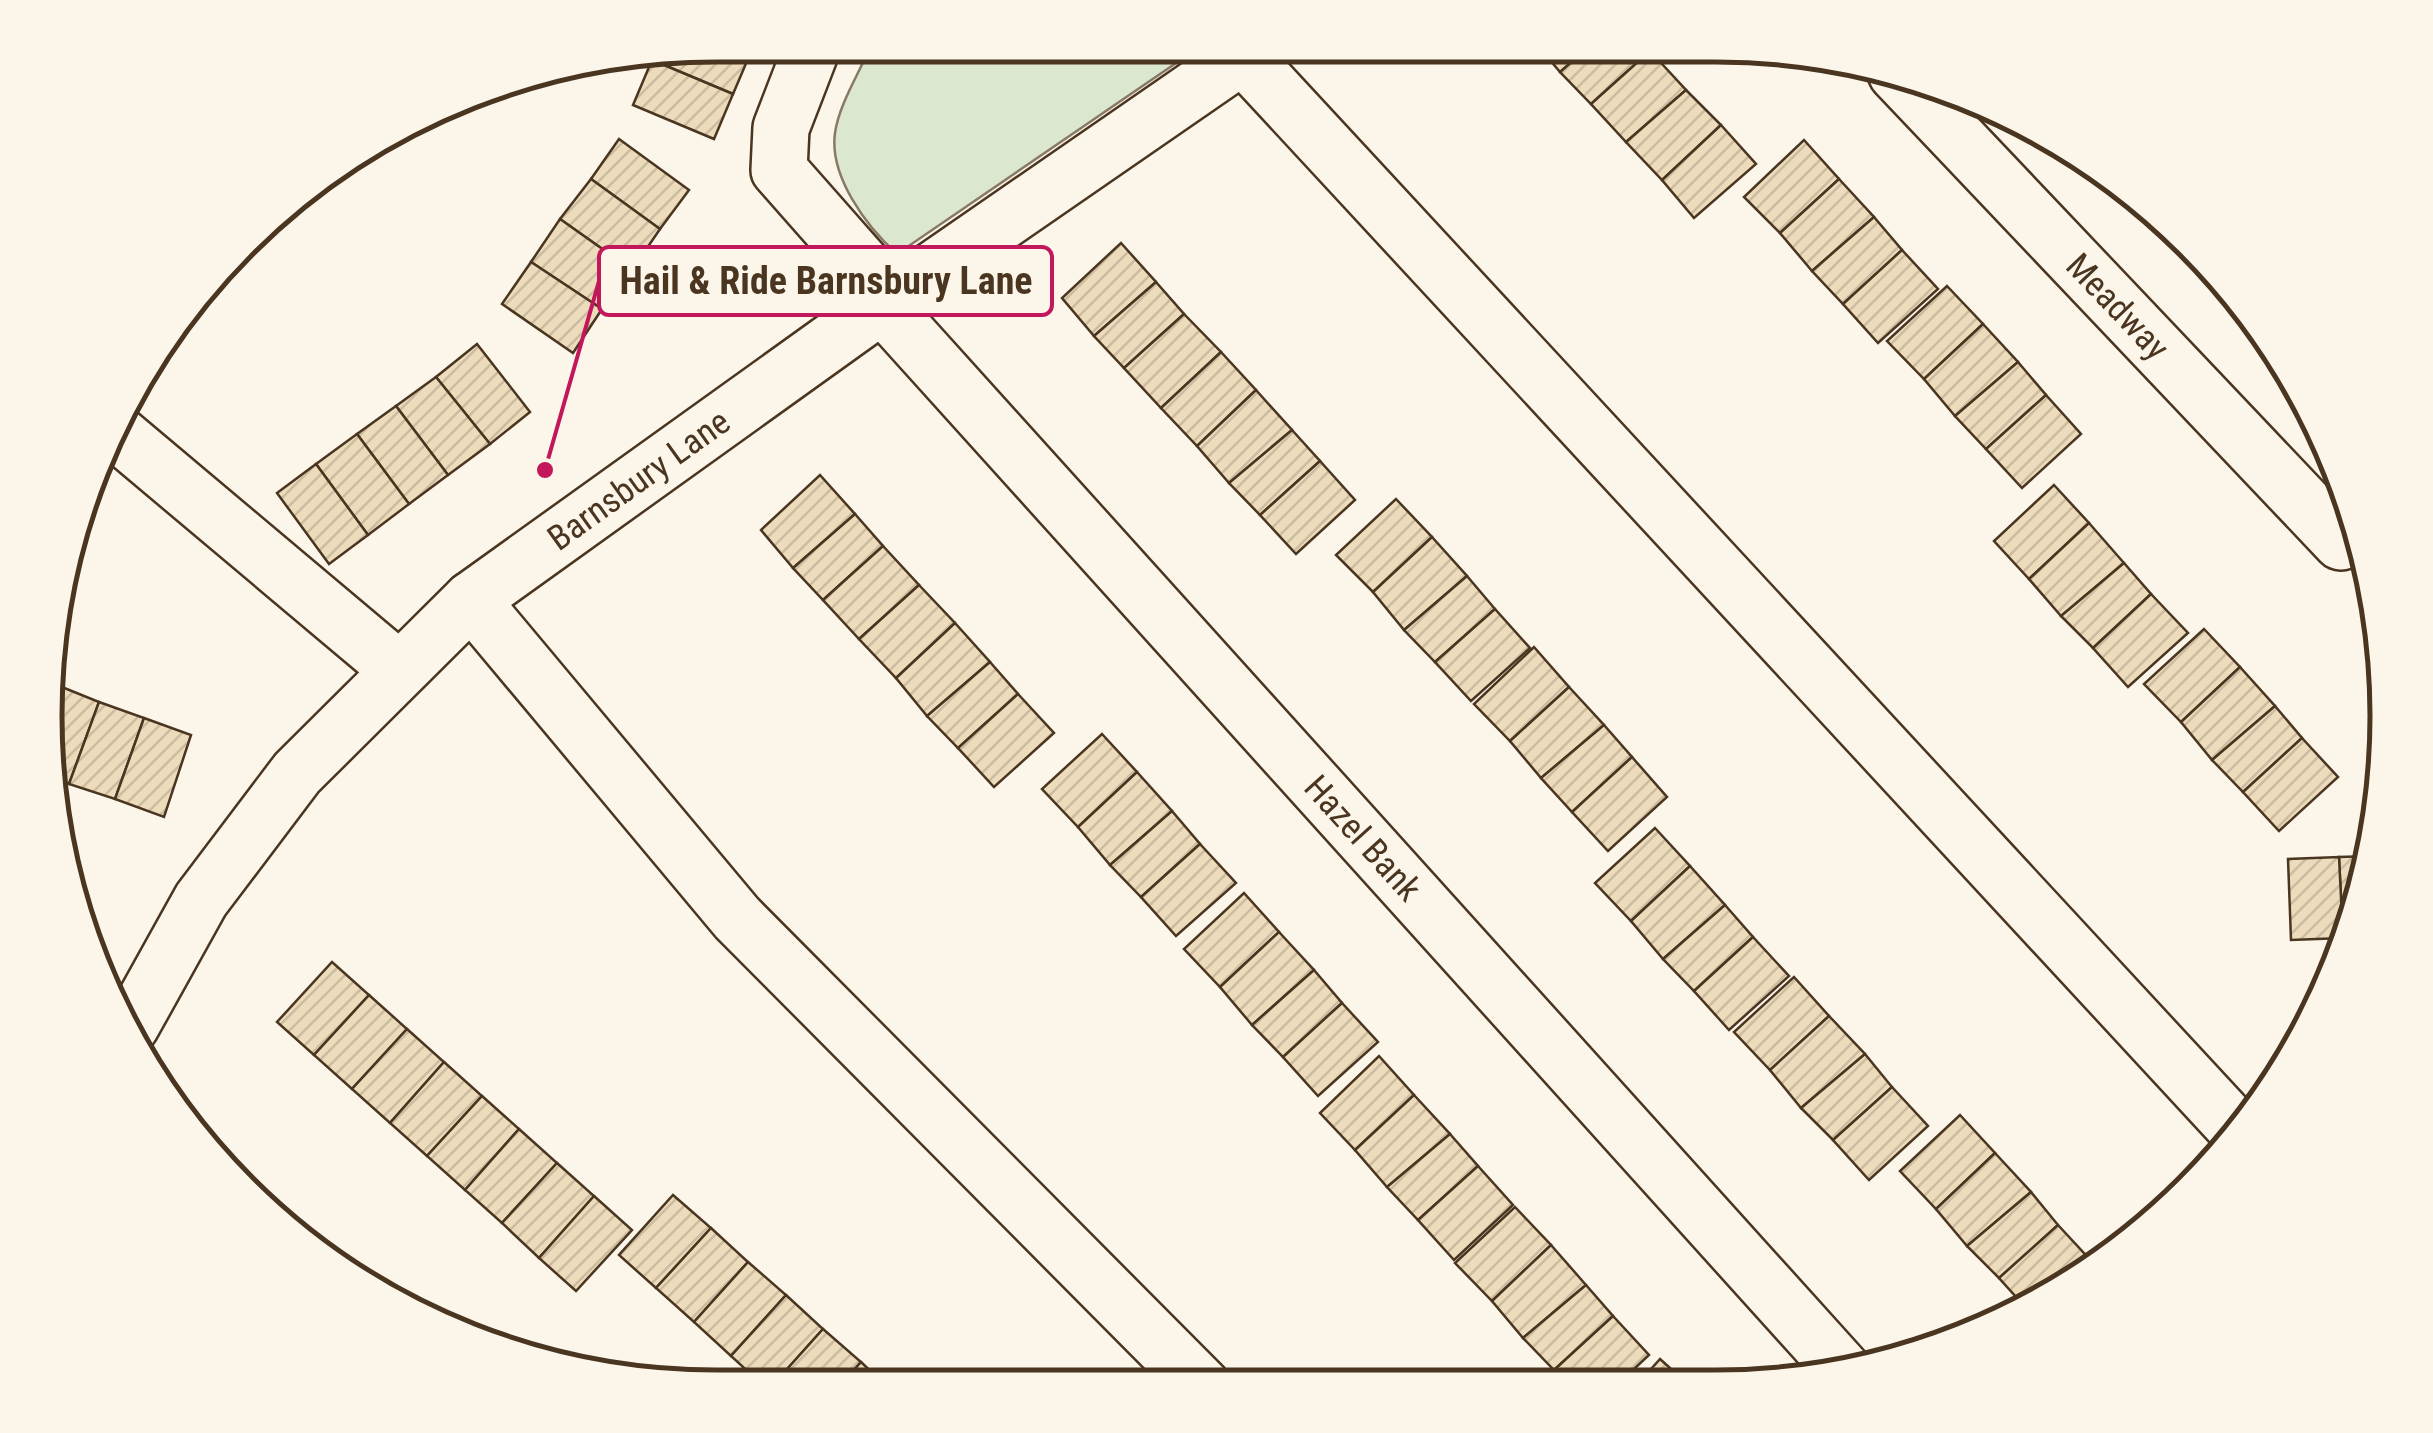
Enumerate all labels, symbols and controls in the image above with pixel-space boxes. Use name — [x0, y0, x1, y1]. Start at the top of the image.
street label: Meadway — [2057, 245, 2177, 368]
callout: Hail & Ride Barnsbury Lane — [599, 247, 1052, 315]
text: Hail & Ride Barnsbury Lane — [619, 259, 1033, 303]
street label: Barnsbury Lane — [540, 401, 738, 559]
street label: Hazel Bank — [1296, 767, 1430, 910]

